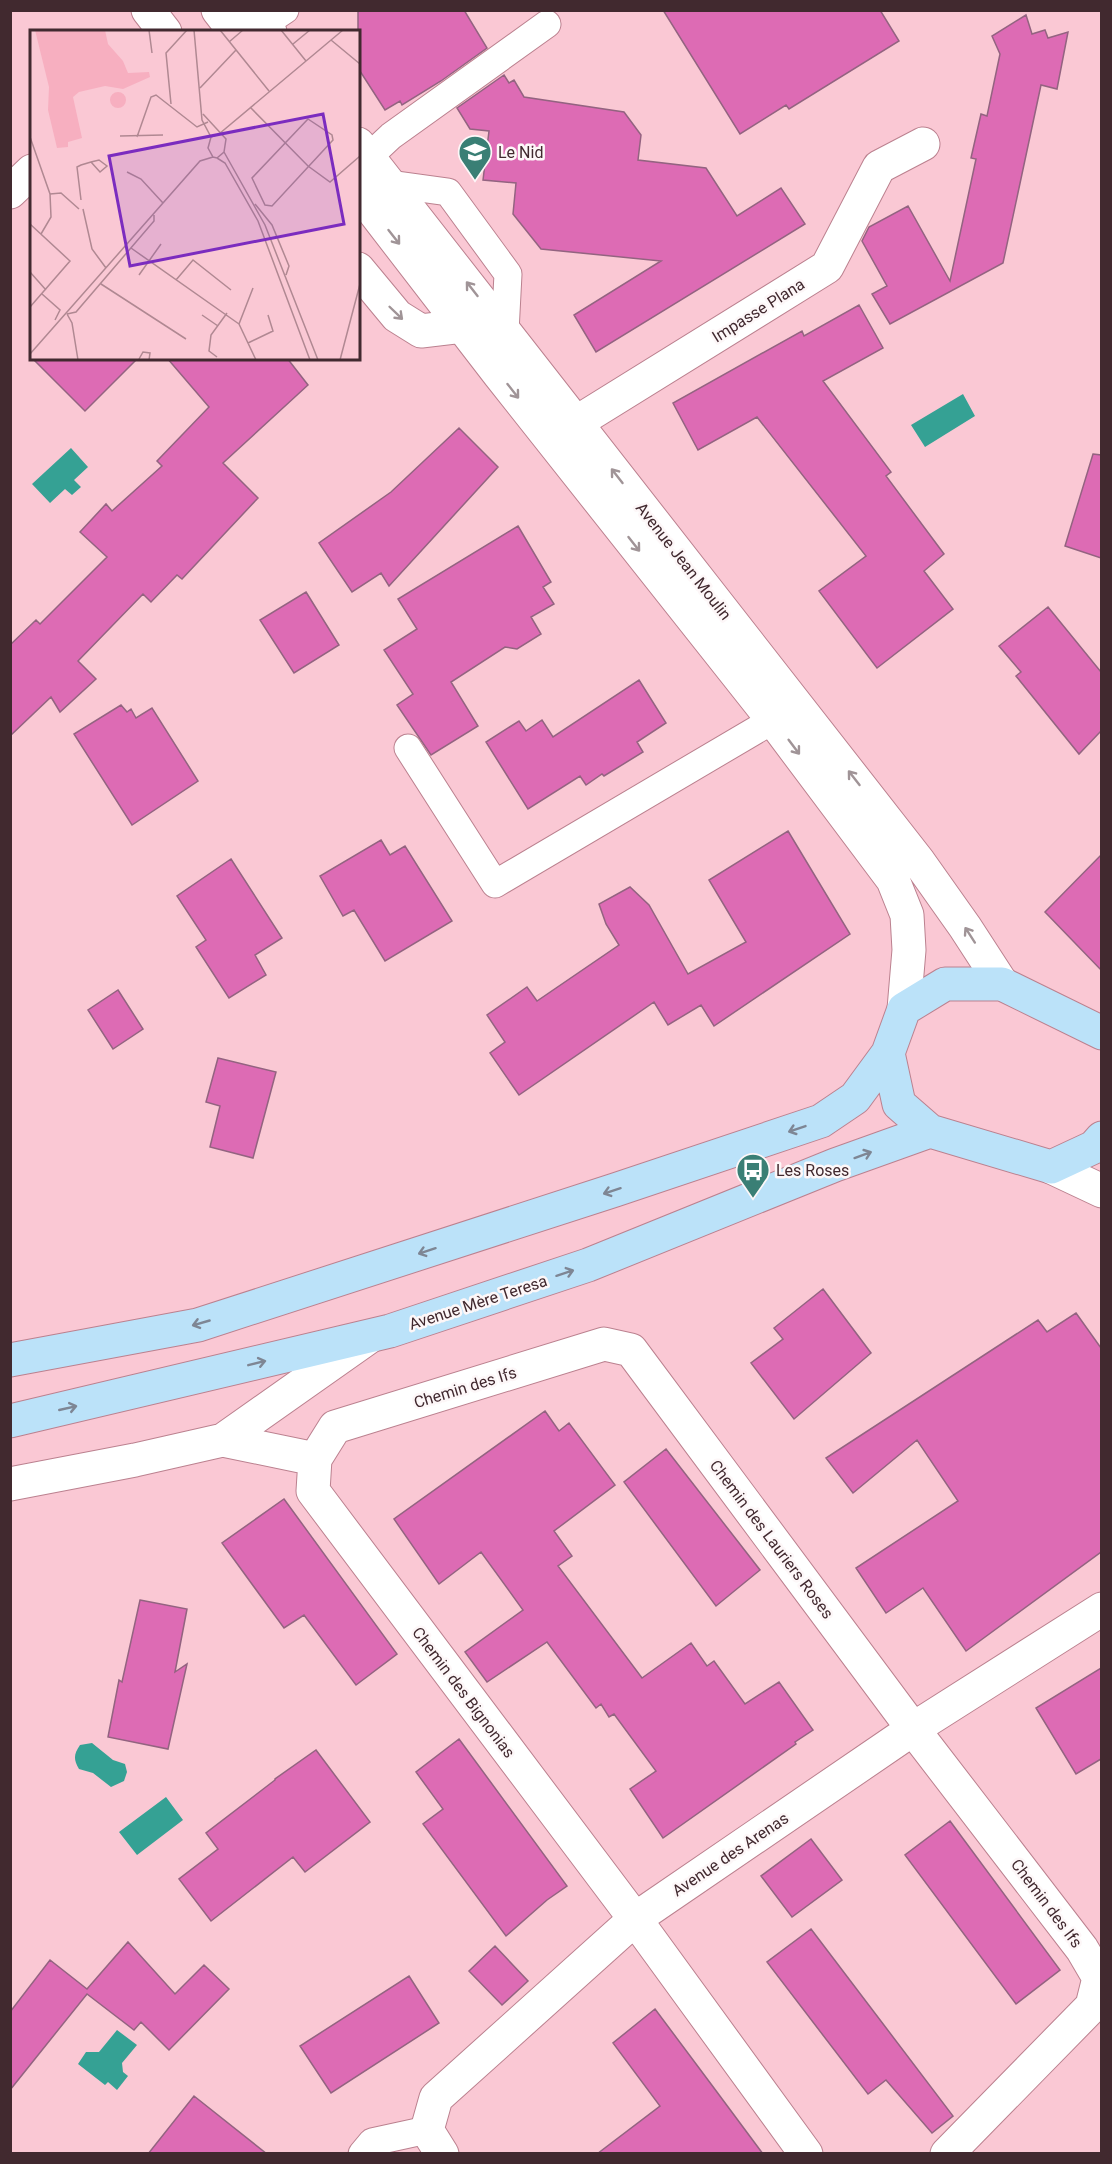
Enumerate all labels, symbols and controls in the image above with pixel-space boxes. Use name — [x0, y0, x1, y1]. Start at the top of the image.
inset map — [30, 30, 360, 360]
school or university icon: Le Nid — [457, 134, 493, 181]
place label: Le Nid — [498, 143, 543, 162]
one-way arrow — [388, 229, 401, 245]
street label: Impasse Plana — [709, 274, 808, 346]
one-way arrow — [465, 281, 478, 297]
one-way arrow — [389, 306, 404, 320]
one-way arrow — [507, 383, 520, 399]
one-way arrow — [611, 468, 624, 484]
street label: Avenue Jean Moulin — [632, 499, 735, 624]
one-way arrow — [628, 536, 641, 552]
one-way arrow — [787, 739, 800, 755]
one-way arrow — [847, 771, 860, 787]
one-way arrow — [964, 927, 976, 944]
one-way arrow — [788, 1125, 807, 1136]
one-way arrow — [854, 1148, 872, 1159]
bus stop icon: Les Roses — [735, 1152, 771, 1199]
place label: Les Roses — [776, 1161, 849, 1180]
one-way arrow — [603, 1186, 622, 1197]
one-way arrow — [418, 1246, 437, 1257]
one-way arrow — [555, 1267, 574, 1278]
street label: Avenue Mère Teresa — [407, 1271, 550, 1334]
one-way arrow — [192, 1318, 211, 1329]
one-way arrow — [248, 1357, 267, 1369]
street label: Chemin des Ifs — [412, 1363, 519, 1412]
one-way arrow — [57, 1402, 77, 1413]
street label: Chemin des Lauriers Roses — [706, 1456, 837, 1622]
street label: Chemin des Bignonias — [408, 1623, 519, 1761]
street label: Avenue des Arenas — [669, 1809, 792, 1900]
street label: Chemin des Ifs — [1007, 1855, 1086, 1951]

